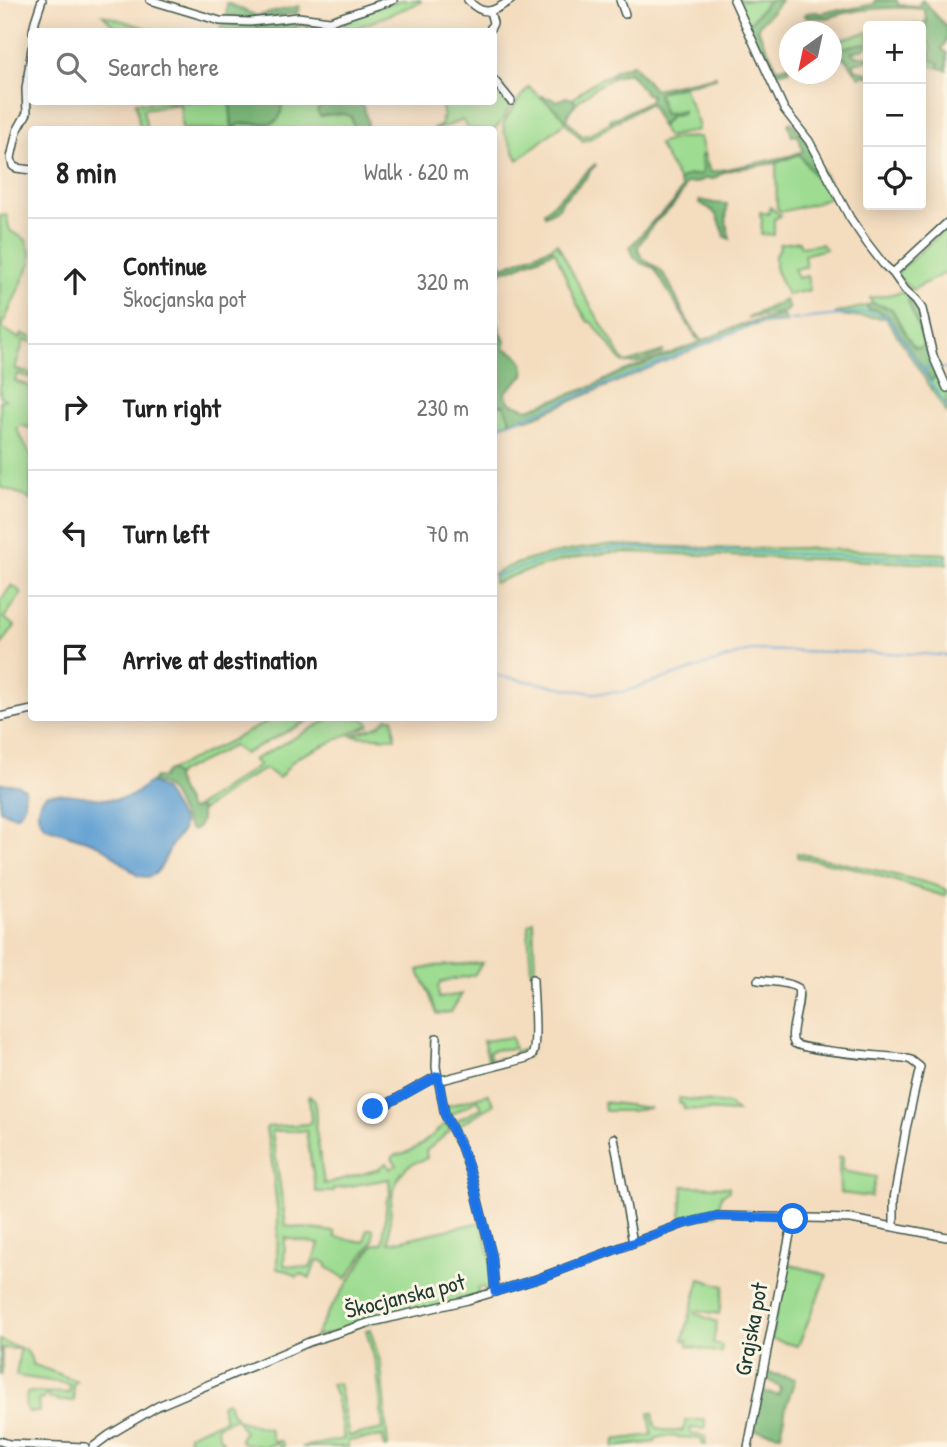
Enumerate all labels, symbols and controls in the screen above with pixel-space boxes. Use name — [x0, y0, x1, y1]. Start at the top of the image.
north arrow — [779, 21, 842, 84]
map controls — [863, 21, 926, 210]
button: + — [863, 21, 926, 84]
search box — [28, 28, 497, 105]
icon: search — [52, 48, 90, 86]
text: Search here — [108, 49, 219, 84]
button: − — [863, 84, 926, 147]
button: locate — [863, 147, 926, 210]
text: 8 min — [56, 152, 117, 192]
text: Walk · 620 m — [364, 156, 469, 187]
text: Continue — [123, 248, 207, 283]
icon: ahead — [56, 262, 94, 300]
text: 320 m — [417, 266, 469, 297]
text: Škocjanska pot — [123, 283, 246, 314]
icon: right — [56, 388, 94, 426]
text: Turn right — [123, 390, 221, 425]
text: 230 m — [417, 392, 469, 423]
icon: left — [56, 514, 94, 552]
text: Turn left — [123, 516, 209, 551]
text: 70 m — [426, 518, 469, 549]
icon: arrive — [56, 640, 94, 678]
text: Arrive at destination — [123, 642, 318, 677]
route end — [357, 1093, 388, 1124]
route start — [777, 1203, 808, 1234]
street label: Škocjanska pot — [342, 1265, 469, 1325]
street label: Grajska pot — [726, 1279, 775, 1378]

